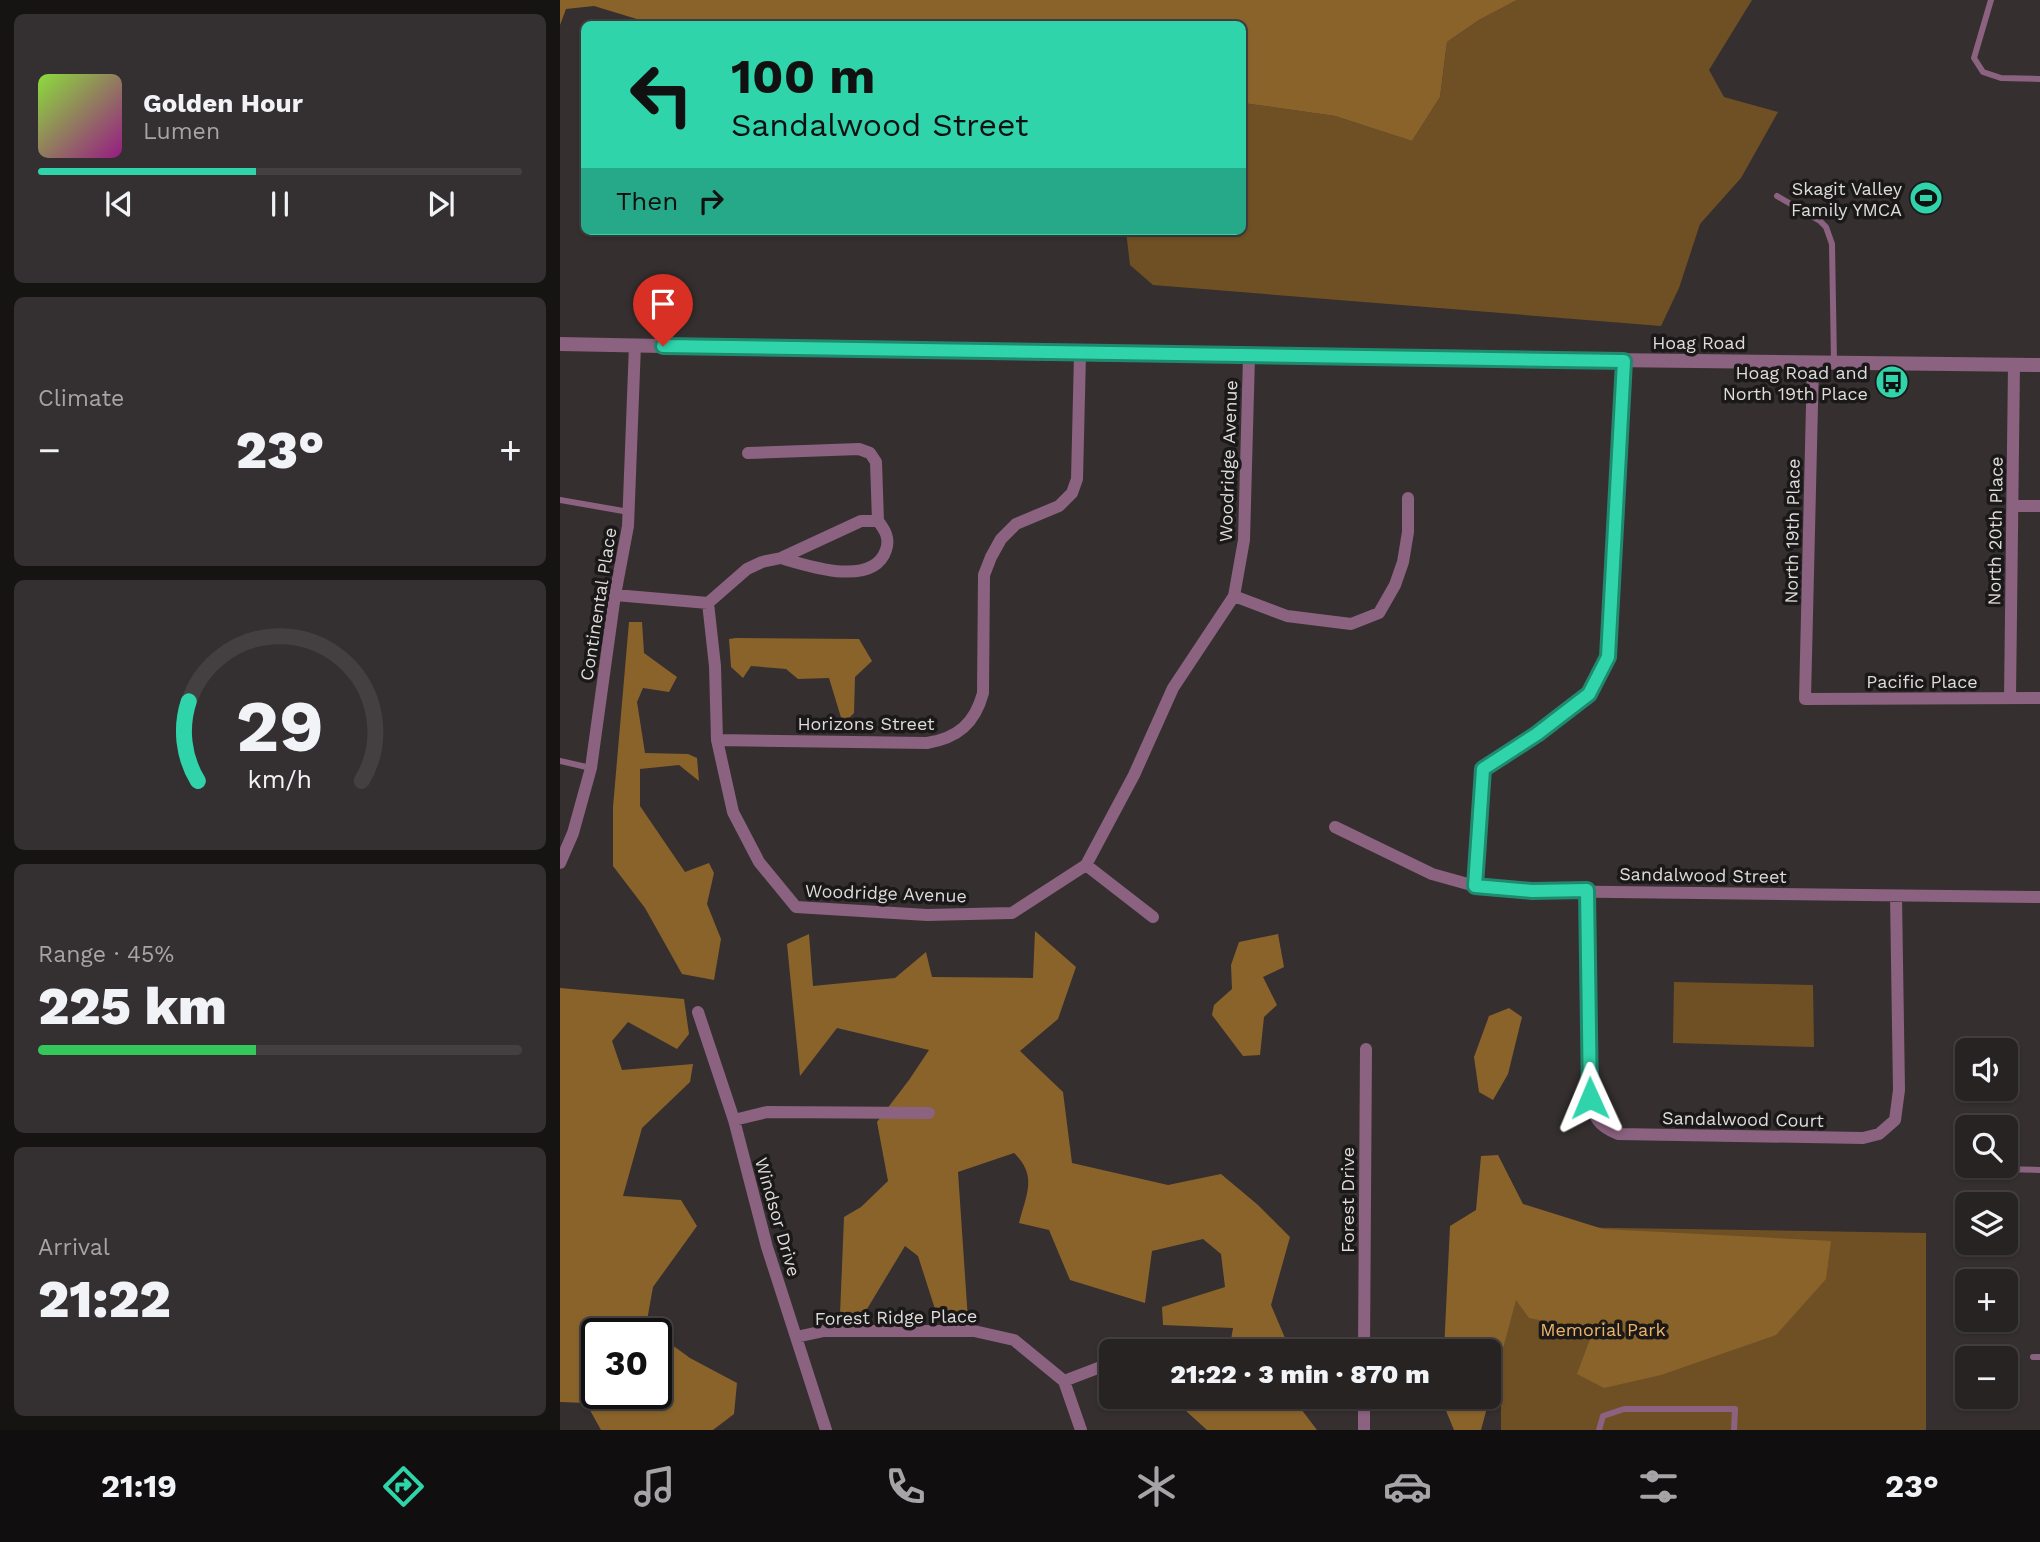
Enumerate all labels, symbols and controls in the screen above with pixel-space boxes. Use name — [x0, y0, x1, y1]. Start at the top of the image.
text: 100 m — [731, 47, 875, 105]
icon: left — [616, 49, 707, 140]
text: Golden Hour — [143, 88, 303, 118]
text: Sandalwood Street — [731, 106, 1028, 144]
text: Lumen — [143, 118, 220, 145]
place label: Skagit Valley Family YMCA — [1791, 178, 1903, 220]
sports icon: Skagit Valley Family YMCA — [1907, 179, 1945, 217]
icon: right — [692, 182, 730, 220]
icon: previous — [100, 185, 138, 223]
icon: pause — [261, 185, 299, 223]
icon: next — [422, 185, 460, 223]
text: Then — [616, 186, 678, 216]
pin — [633, 274, 693, 346]
icon: arrive — [644, 285, 682, 323]
street label: Hoag Road — [1652, 332, 1746, 353]
place label: Hoag Road and North 19th Place — [1723, 362, 1868, 404]
bus stop icon: Hoag Road and North 19th Place — [1873, 363, 1911, 401]
street label: Woodridge Avenue — [1215, 380, 1241, 542]
text: Climate — [38, 385, 124, 412]
text: 23° — [236, 420, 324, 481]
text: − — [38, 428, 61, 472]
text: + — [499, 428, 522, 472]
street label: North 20th Place — [1983, 456, 2007, 606]
street label: North 19th Place — [1780, 458, 1804, 604]
street label: Continental Place — [576, 526, 620, 682]
street label: Pacific Place — [1866, 671, 1978, 692]
text: 29 — [236, 683, 324, 769]
street label: Horizons Street — [797, 713, 935, 734]
text: km/h — [248, 765, 312, 794]
street label: Sandalwood Street — [1619, 863, 1787, 887]
street label: Woodridge Avenue — [805, 880, 967, 906]
text: Range · 45% — [38, 941, 174, 968]
text: 225 km — [38, 976, 227, 1037]
map controls — [1955, 1038, 2018, 1409]
button: sound — [1955, 1038, 2018, 1101]
position arrow — [1553, 1061, 1627, 1135]
street label: Sandalwood Court — [1662, 1107, 1825, 1131]
button: search — [1955, 1115, 2018, 1178]
street label: Forest Drive — [1337, 1147, 1358, 1253]
street label: Windsor Drive — [751, 1155, 805, 1279]
button: layers — [1955, 1192, 2018, 1255]
text: Arrival — [38, 1234, 110, 1261]
text: 21:22 — [38, 1269, 171, 1330]
button: + — [1955, 1269, 2018, 1332]
street label: Forest Ridge Place — [815, 1305, 977, 1329]
speed limit sign: 30 — [581, 1318, 672, 1409]
park label: Memorial Park — [1540, 1319, 1666, 1340]
button: − — [1955, 1346, 2018, 1409]
text: 21:22 · 3 min · 870 m — [1170, 1359, 1430, 1389]
icon: directions — [379, 1462, 428, 1511]
icon: music — [630, 1462, 679, 1511]
icon: phone — [881, 1462, 930, 1511]
icon: climate — [1132, 1462, 1181, 1511]
icon: car — [1383, 1462, 1432, 1511]
icon: filters — [1634, 1462, 1683, 1511]
text: 21:19 — [101, 1467, 177, 1505]
text: 23° — [1885, 1467, 1939, 1505]

